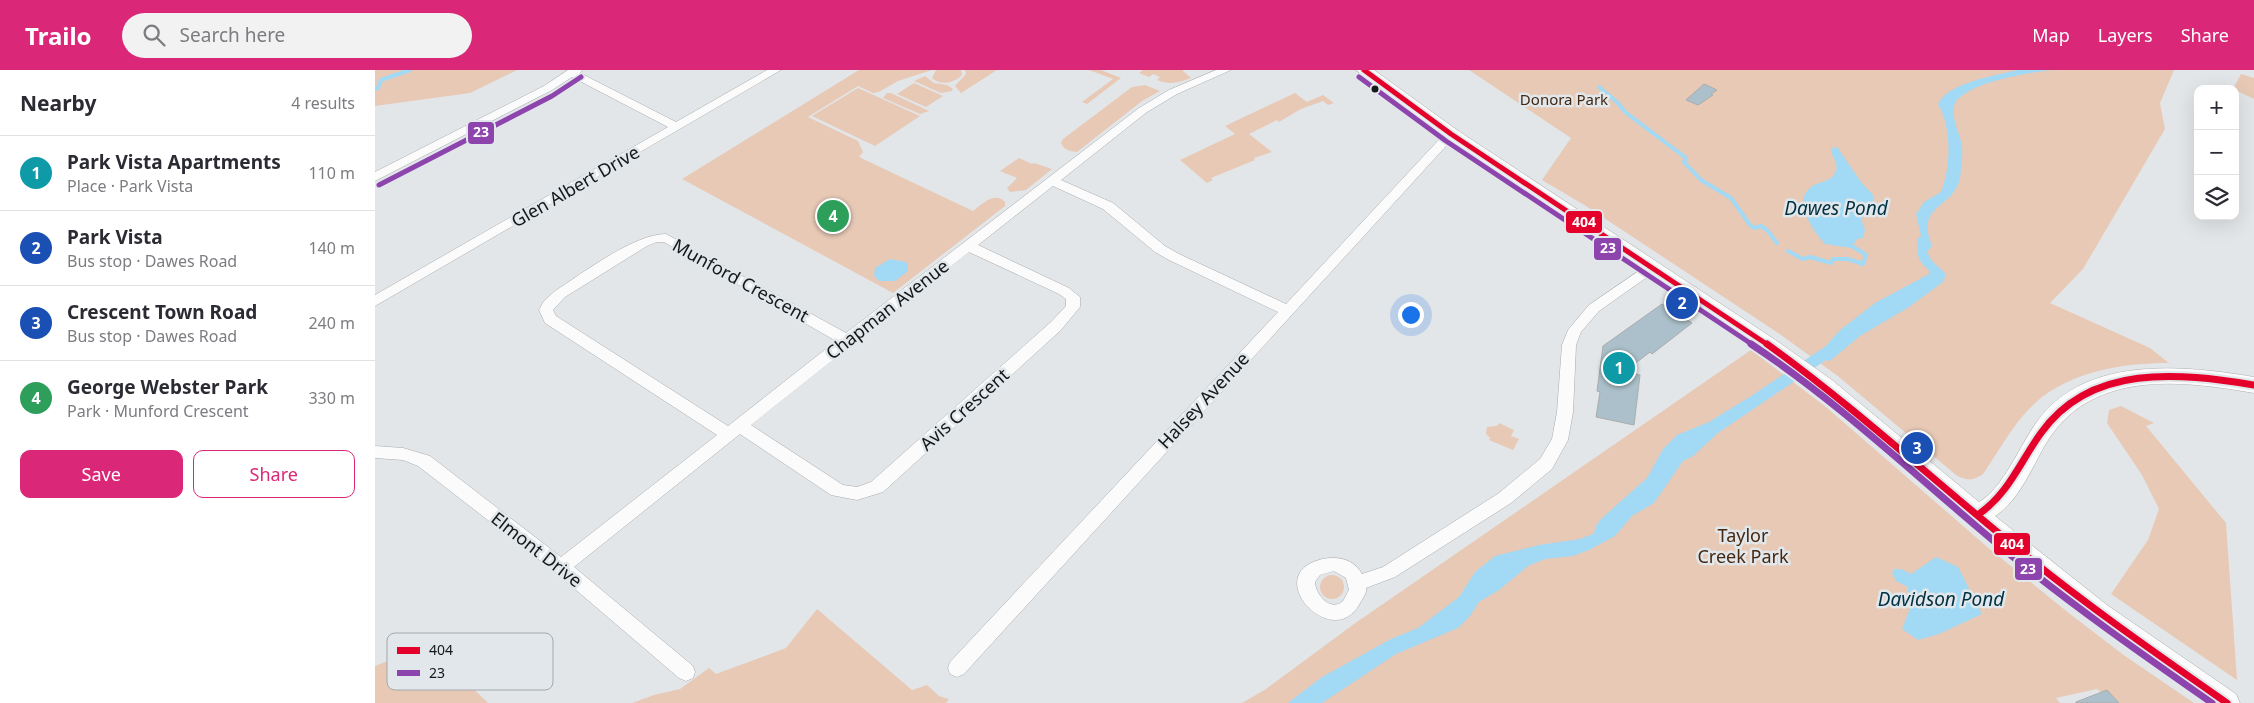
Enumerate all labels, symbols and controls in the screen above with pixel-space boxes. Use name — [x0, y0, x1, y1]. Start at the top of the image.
search box — [122, 13, 472, 58]
text: Trailo — [25, 19, 92, 52]
icon: search — [140, 21, 168, 49]
text: Search here — [180, 22, 285, 48]
text: Map — [2032, 23, 2070, 47]
text: Layers — [2098, 23, 2153, 47]
text: Share — [2181, 23, 2229, 47]
unlabelled marker — [1370, 84, 1380, 94]
map controls — [2194, 85, 2239, 220]
button: + — [2194, 85, 2239, 130]
text: Nearby — [20, 89, 96, 117]
park label: Donora Park — [1520, 89, 1608, 109]
text: 4 results — [291, 92, 355, 114]
line badge: 23 — [467, 121, 495, 145]
text: 23 — [473, 122, 489, 141]
button: − — [2194, 130, 2239, 175]
street label: Glen Albert Drive — [507, 140, 643, 232]
text: Park Vista Apartments — [67, 149, 281, 175]
text: 1 — [31, 162, 41, 184]
text: 110 m — [308, 162, 355, 184]
text: Place · Park Vista — [67, 175, 193, 197]
button: layers — [2194, 175, 2239, 220]
water label: Dawes Pond — [1784, 195, 1889, 221]
pin: 4 — [817, 197, 849, 235]
line badge: 404 — [1565, 210, 1603, 234]
text: 404 — [1572, 212, 1596, 231]
text: Park Vista — [67, 224, 163, 250]
street label: Munford Crescent — [669, 233, 814, 328]
text: 2 — [31, 237, 41, 259]
text: 140 m — [308, 237, 355, 259]
line badge: 23 — [1593, 237, 1622, 261]
text: 23 — [1600, 238, 1616, 257]
text: Bus stop · Dawes Road — [67, 250, 237, 272]
street label: Chapman Avenue — [821, 253, 953, 365]
pin: 2 — [1666, 284, 1698, 322]
text: Crescent Town Road — [67, 299, 257, 325]
your location — [1398, 302, 1424, 328]
text: 3 — [31, 312, 41, 334]
text: 240 m — [308, 312, 355, 334]
text: Bus stop · Dawes Road — [67, 325, 237, 347]
street label: Halsey Avenue — [1152, 347, 1254, 453]
pin: 1 — [1603, 349, 1635, 387]
street label: Avis Crescent — [914, 362, 1014, 455]
text: George Webster Park — [67, 374, 268, 400]
text: 4 — [31, 387, 41, 409]
text: 330 m — [308, 387, 355, 409]
text: Park · Munford Crescent — [67, 400, 249, 422]
pin: 3 — [1901, 429, 1933, 467]
button: Save — [20, 450, 183, 498]
button: Share — [193, 450, 355, 498]
street label: Elmont Drive — [487, 506, 587, 592]
park label: Taylor Creek Park — [1697, 523, 1789, 568]
line badge: 404 — [1993, 532, 2031, 556]
text: 404 — [2000, 534, 2024, 553]
line badge: 23 — [2014, 557, 2043, 581]
text: 23 — [2020, 559, 2036, 578]
water label: Davidson Pond — [1878, 586, 2005, 612]
legend — [387, 633, 553, 690]
text: 404 — [429, 640, 453, 659]
text: 23 — [429, 663, 445, 682]

